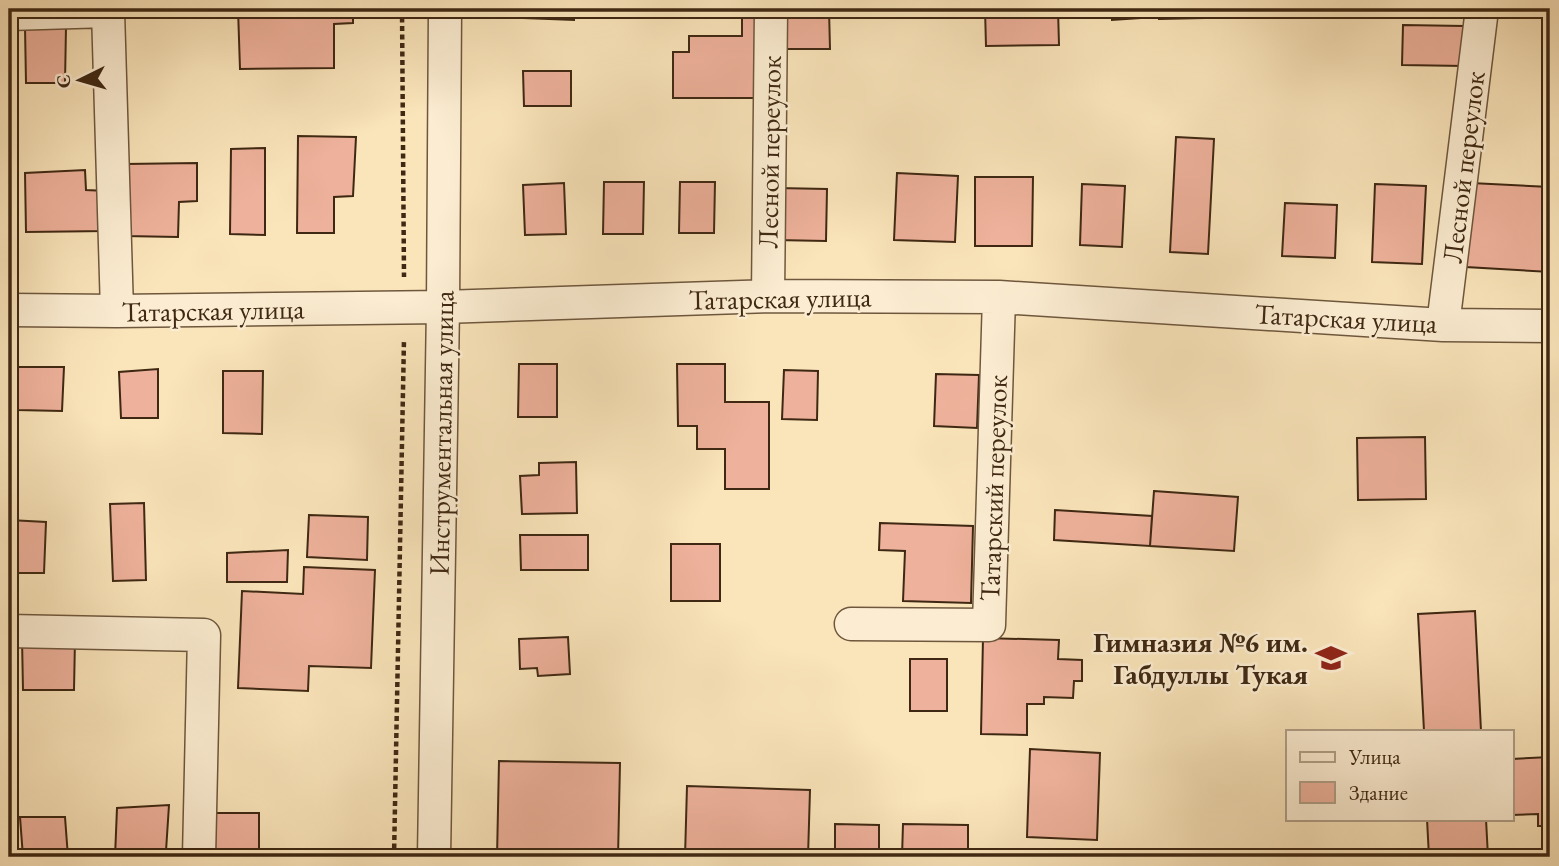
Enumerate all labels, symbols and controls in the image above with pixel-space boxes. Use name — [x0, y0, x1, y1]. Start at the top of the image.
north arrow — [46, 46, 116, 116]
street label: Лесной переулок — [749, 55, 789, 249]
street label: Лесной переулок — [1433, 69, 1493, 265]
text: С — [51, 74, 77, 89]
street label: Татарская улица — [688, 278, 873, 318]
street label: Инструментальная улица — [421, 289, 462, 576]
street label: Татарская улица — [121, 290, 306, 330]
street label: Татарская улица — [1254, 295, 1439, 341]
street label: Татарский переулок — [971, 374, 1015, 602]
place label: Гимназия №6 им. Габдуллы Тукая — [1093, 624, 1308, 692]
school or university icon: Гимназия №6 им. Габдуллы Тукая — [1314, 641, 1348, 675]
legend — [1286, 730, 1514, 820]
text: Улица — [1348, 743, 1401, 770]
text: Здание — [1349, 779, 1408, 806]

